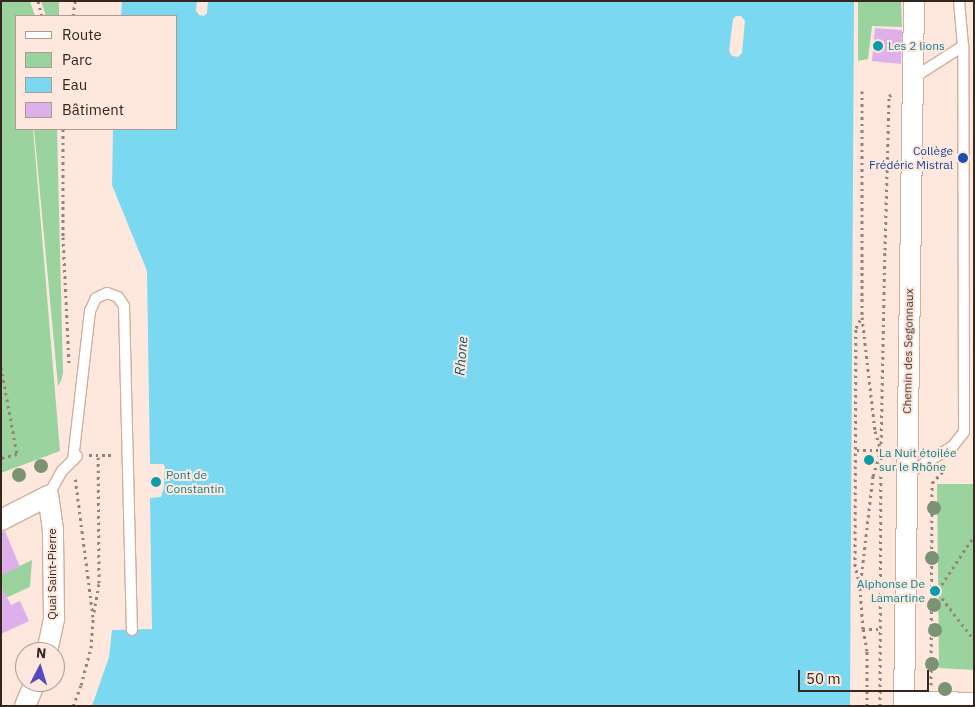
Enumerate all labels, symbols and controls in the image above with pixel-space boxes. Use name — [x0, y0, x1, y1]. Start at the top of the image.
legend — [15, 15, 178, 130]
text: Route — [62, 25, 102, 44]
place label: Les 2 lions — [888, 39, 945, 53]
marker: Les 2 lions — [872, 40, 884, 52]
text: Parc — [62, 50, 92, 69]
text: Eau — [62, 75, 87, 94]
text: Bâtiment — [62, 100, 124, 119]
place label: Collège Frédéric Mistral — [869, 144, 953, 172]
marker: Collège Frédéric Mistral — [957, 152, 969, 164]
street label: Chemin des Segonnaux — [900, 288, 916, 414]
water label: Rhone — [451, 336, 471, 376]
place label: La Nuit étoilée sur le Rhône — [879, 446, 956, 474]
marker: La Nuit étoilée sur le Rhône — [863, 454, 875, 466]
place label: Pont de Constantin — [166, 468, 224, 496]
marker: Pont de Constantin — [150, 476, 162, 488]
street label: Quai Saint-Pierre — [45, 528, 59, 620]
place label: Alphonse De Lamartine — [857, 577, 925, 605]
marker: Alphonse De Lamartine — [929, 585, 941, 597]
north arrow — [15, 642, 65, 692]
text: N — [35, 644, 47, 662]
scale bar — [800, 660, 931, 692]
text: 50 m — [806, 669, 841, 688]

